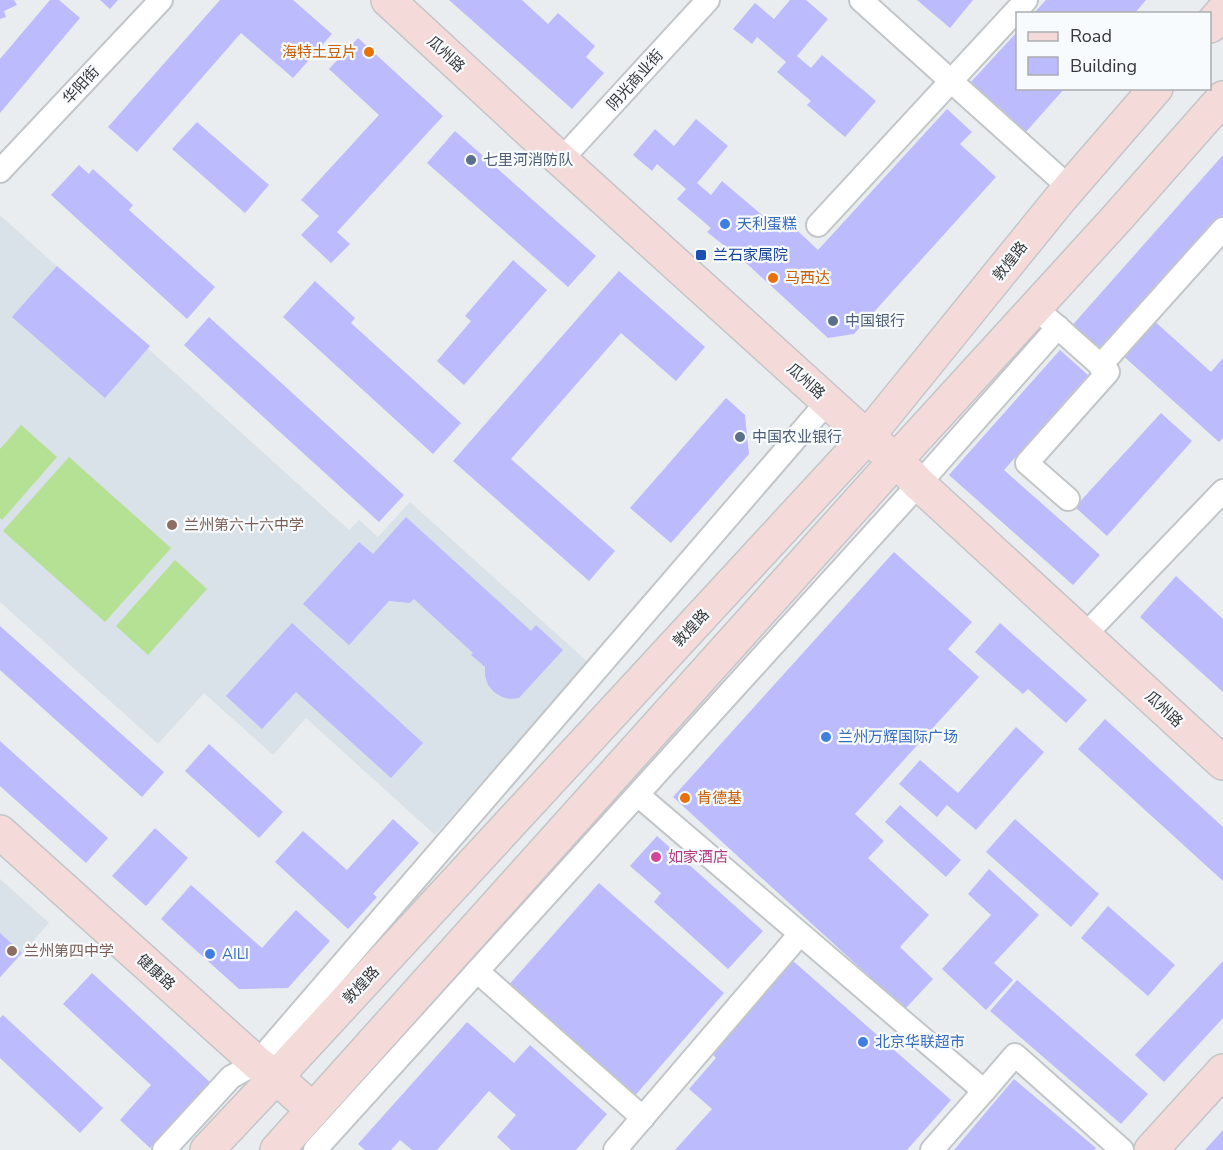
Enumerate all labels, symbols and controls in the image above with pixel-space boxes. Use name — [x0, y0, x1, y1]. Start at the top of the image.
legend — [1016, 12, 1211, 90]
text: Road — [1070, 24, 1112, 48]
street label: 瓜州路 — [423, 31, 469, 77]
place label: 海特土豆片 — [282, 42, 357, 62]
marker: 海特土豆片 — [362, 45, 376, 59]
street label: 阴光商业街 — [602, 45, 668, 115]
text: Building — [1070, 54, 1137, 78]
street label: 华阳街 — [58, 62, 104, 108]
place label: 七里河消防队 — [483, 150, 573, 170]
marker: 七里河消防队 — [464, 153, 478, 167]
place label: 天利蛋糕 — [737, 214, 797, 234]
marker: 天利蛋糕 — [718, 217, 732, 231]
street label: 敦煌路 — [988, 237, 1032, 285]
place label: 兰石家属院 — [713, 245, 788, 265]
marker: 兰石家属院 — [694, 248, 708, 262]
place label: 马西达 — [785, 268, 830, 288]
marker: 马西达 — [766, 271, 780, 285]
place label: 中国银行 — [845, 311, 905, 331]
marker: 中国银行 — [826, 314, 840, 328]
street label: 瓜州路 — [783, 359, 829, 403]
place label: 中国农业银行 — [752, 427, 842, 447]
marker: 中国农业银行 — [733, 430, 747, 444]
place label: 兰州第六十六中学 — [184, 515, 304, 535]
marker: 兰州第六十六中学 — [165, 518, 179, 532]
street label: 敦煌路 — [668, 605, 714, 651]
street label: 瓜州路 — [1141, 686, 1187, 732]
place label: 兰州万辉国际广场 — [838, 727, 958, 747]
marker: 兰州万辉国际广场 — [819, 730, 833, 744]
place label: 肯德基 — [697, 788, 742, 808]
marker: 肯德基 — [678, 791, 692, 805]
place label: 如家酒店 — [668, 847, 728, 867]
marker: 如家酒店 — [649, 850, 663, 864]
place label: 兰州第四中学 — [24, 941, 114, 961]
marker: 兰州第四中学 — [5, 944, 19, 958]
place label: AILI — [222, 944, 249, 964]
marker: AILI — [203, 947, 217, 961]
street label: 健康路 — [133, 950, 179, 994]
street label: 敦煌路 — [338, 962, 384, 1008]
place label: 北京华联超市 — [875, 1032, 965, 1052]
marker: 北京华联超市 — [856, 1035, 870, 1049]

